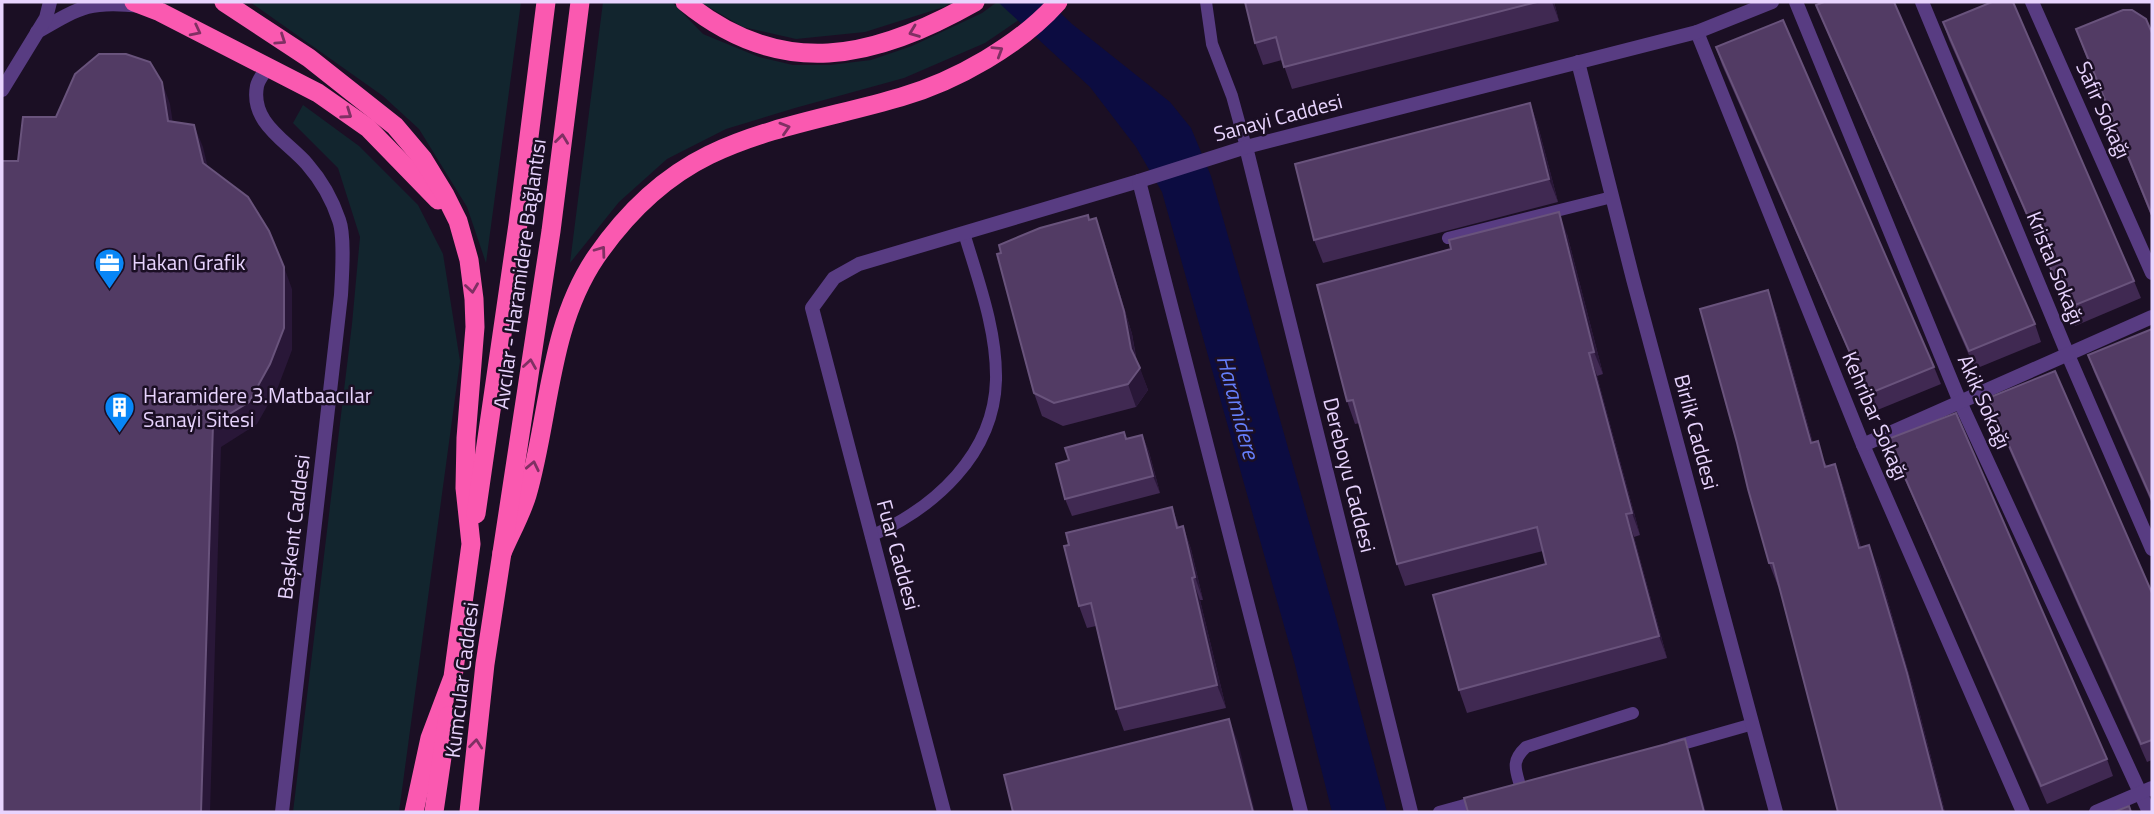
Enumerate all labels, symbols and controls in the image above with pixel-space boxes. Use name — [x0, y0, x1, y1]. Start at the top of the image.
one-way arrow — [189, 22, 201, 36]
one-way arrow — [909, 23, 921, 37]
one-way arrow — [273, 31, 286, 44]
one-way arrow — [990, 46, 1003, 59]
street label: Safir Sokağı — [2068, 56, 2140, 163]
street label: Sanayi Caddesi — [1210, 84, 1346, 150]
one-way arrow — [339, 106, 352, 118]
one-way arrow — [779, 121, 791, 136]
one-way arrow — [555, 133, 570, 145]
street label: Avcılar - Haramidere Bağlantısı — [484, 137, 554, 411]
street label: Kristal Sokağı — [2019, 206, 2093, 329]
office icon: Hakan Grafik — [92, 246, 126, 290]
place label: Hakan Grafik — [132, 246, 245, 278]
one-way arrow — [592, 246, 605, 259]
one-way arrow — [465, 282, 480, 293]
street label: Kehribar Sokağı — [1834, 346, 1917, 485]
street label: Akik Sokağı — [1950, 349, 2020, 454]
water label: Haramidere — [1208, 351, 1270, 464]
one-way arrow — [522, 359, 537, 370]
street label: Birlik Caddesi — [1666, 371, 1728, 493]
place label: Haramidere 3.Matbaacılar Sanayi Sitesi — [143, 379, 372, 435]
building icon: Haramidere 3.Matbaacılar Sanayi Sitesi — [103, 391, 137, 435]
street label: Dereboyu Caddesi — [1315, 394, 1385, 556]
street label: Başkent Caddesi — [268, 452, 318, 601]
one-way arrow — [524, 460, 539, 472]
street label: Fuar Caddesi — [869, 496, 929, 614]
street label: Kumcular Caddesi — [436, 600, 486, 760]
one-way arrow — [468, 739, 483, 750]

